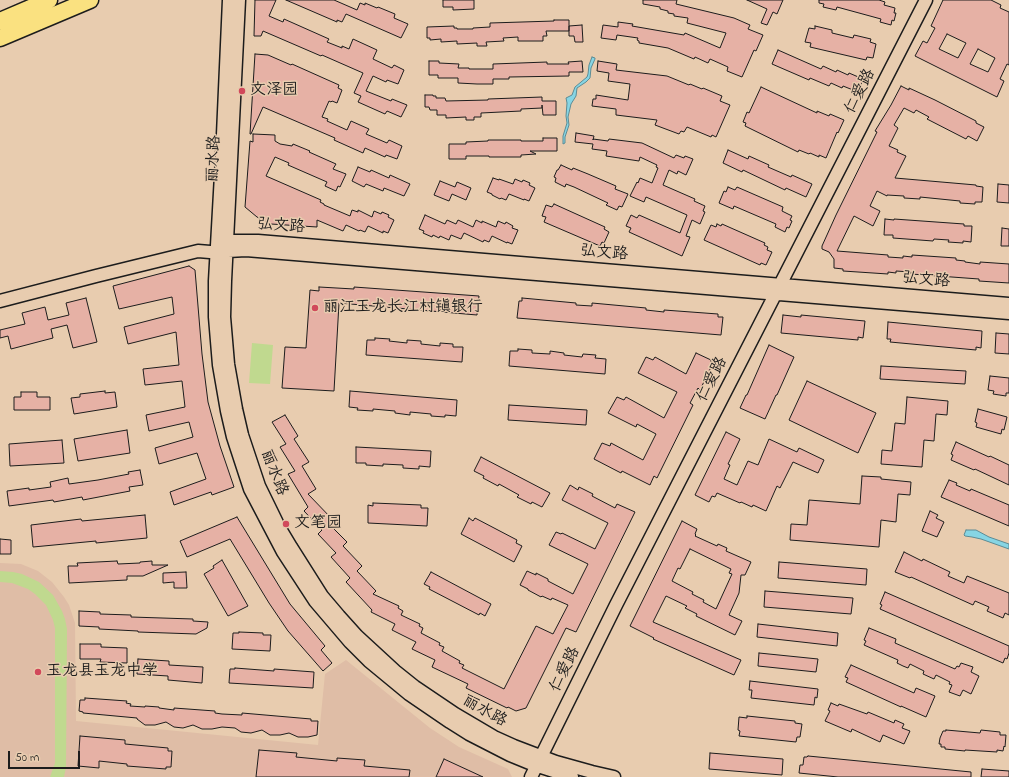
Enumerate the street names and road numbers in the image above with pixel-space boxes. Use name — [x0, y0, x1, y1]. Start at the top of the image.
street label: 仁爱路 — [842, 66, 880, 118]
street label: 丽水路 — [204, 135, 226, 183]
street label: 弘文路 — [256, 216, 306, 238]
street label: 弘文路 — [579, 242, 629, 266]
street label: 弘文路 — [901, 269, 951, 293]
street label: 仁爱路 — [694, 354, 732, 406]
street label: 丽水路 — [255, 447, 291, 499]
street label: 仁爱路 — [547, 644, 585, 696]
street label: 丽水路 — [458, 692, 510, 732]

